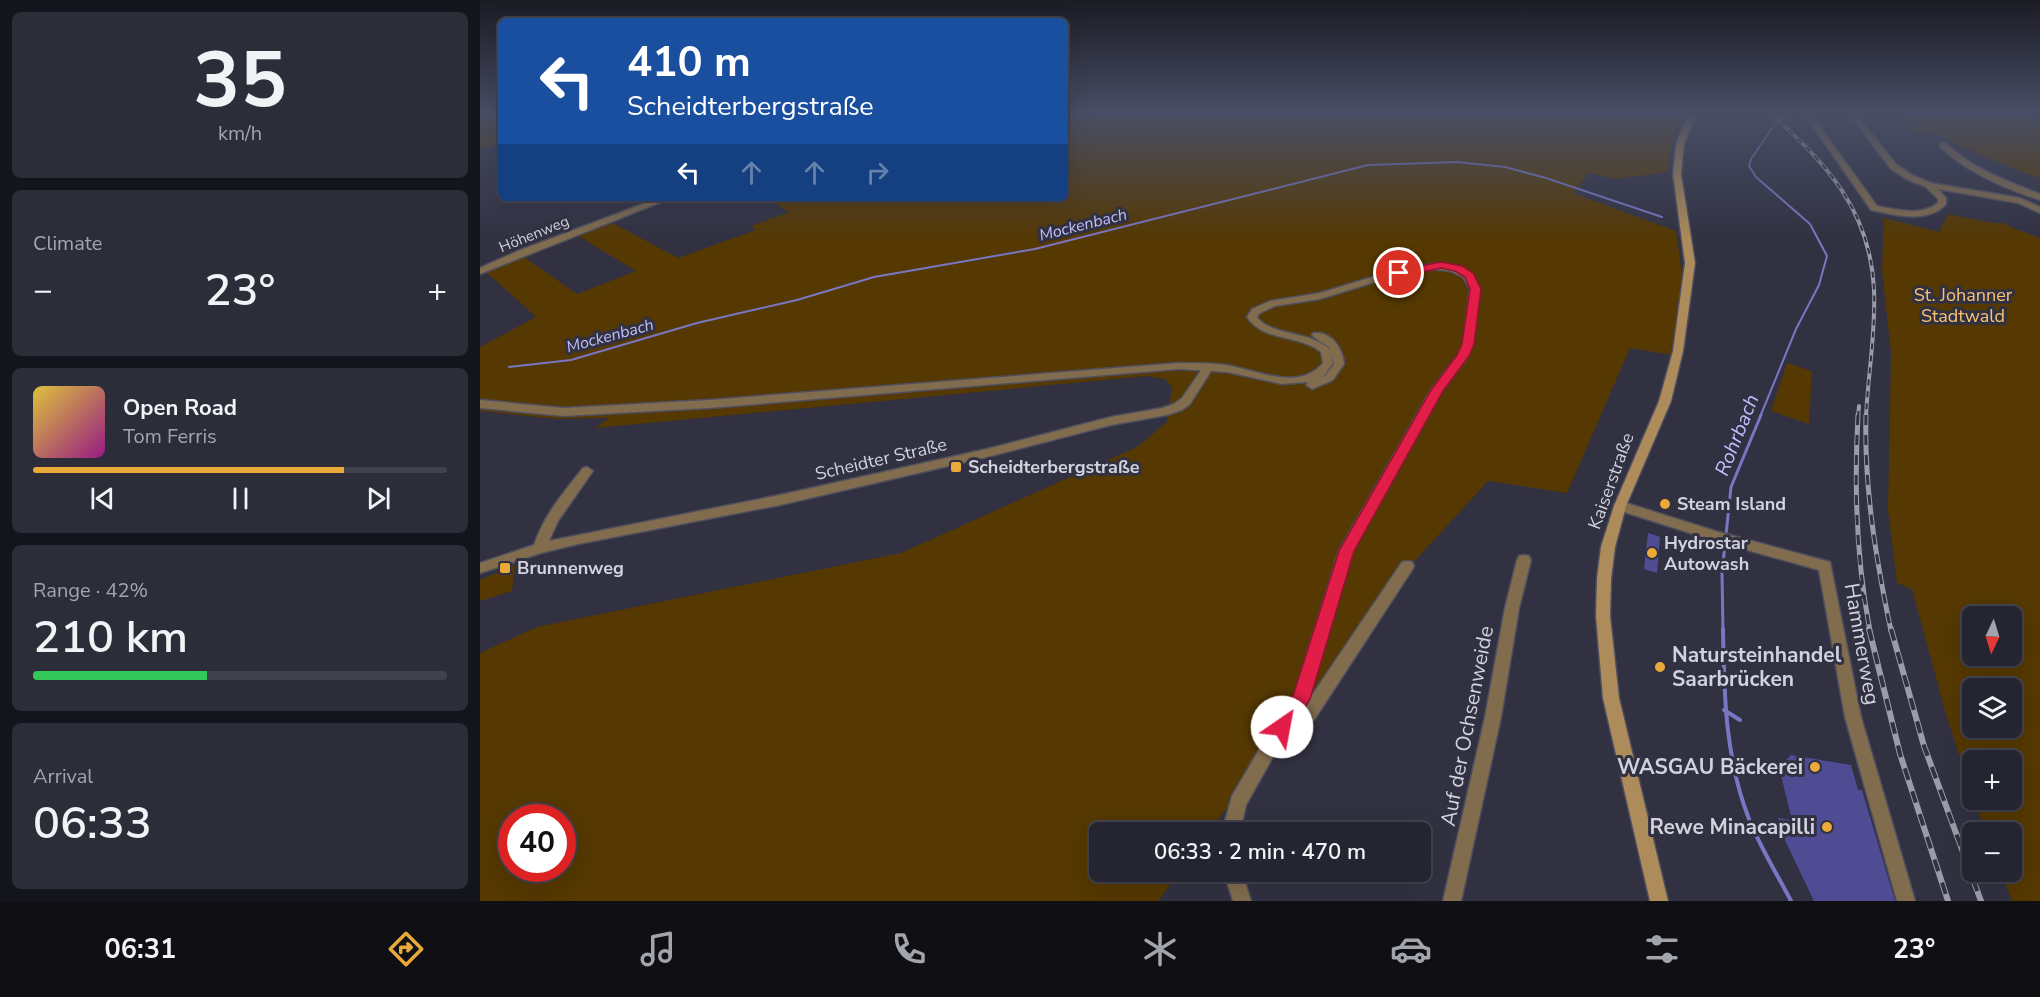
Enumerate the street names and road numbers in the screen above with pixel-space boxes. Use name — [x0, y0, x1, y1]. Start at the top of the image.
street label: Höhenweg — [496, 211, 572, 257]
street label: Kaiserstraße — [1582, 429, 1640, 533]
street label: Scheidter Straße — [813, 432, 949, 486]
street label: Hammerweg — [1838, 581, 1886, 707]
street label: Auf der Ochsenweide — [1434, 623, 1500, 829]

